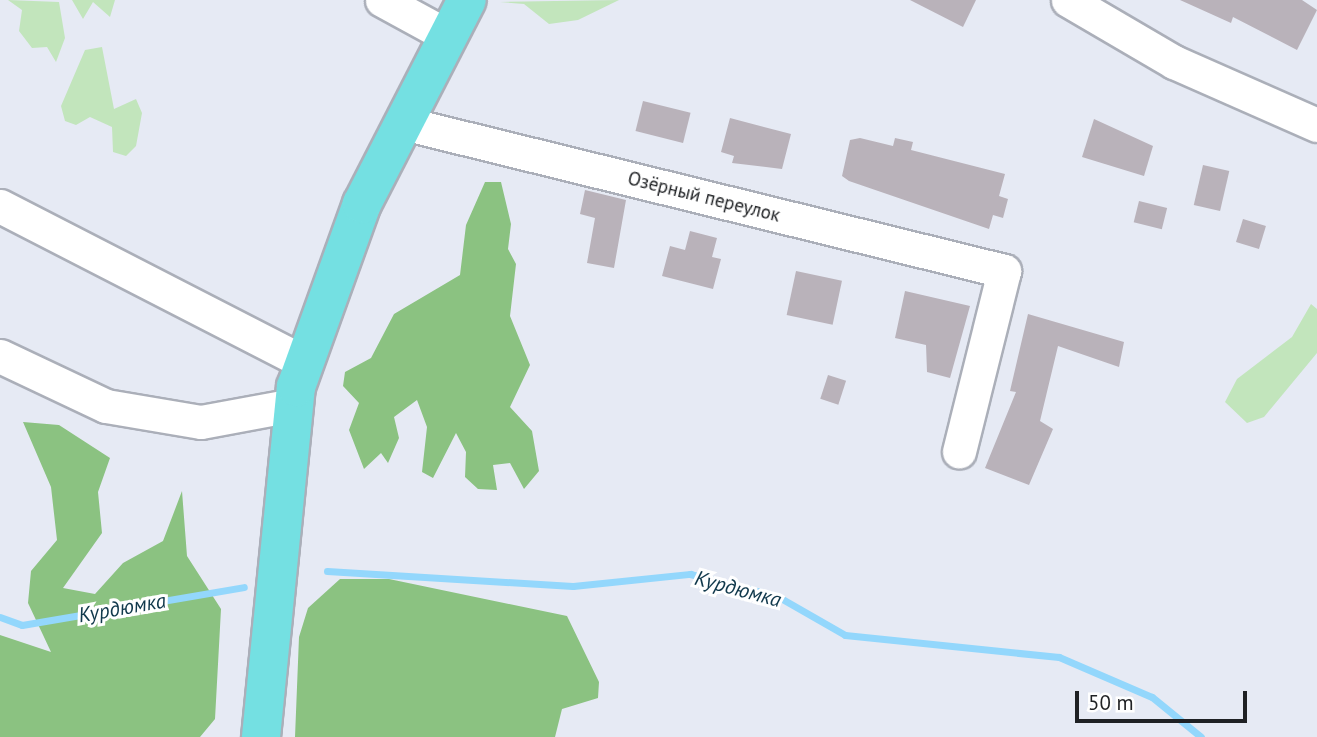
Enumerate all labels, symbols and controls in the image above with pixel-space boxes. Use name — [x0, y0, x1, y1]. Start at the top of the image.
street label: Озёрный переулок — [625, 167, 783, 227]
water label: Курдюмка — [692, 565, 784, 613]
water label: Курдюмка — [76, 588, 168, 628]
scale bar — [1079, 678, 1250, 722]
text: 50 m — [1088, 689, 1134, 716]

